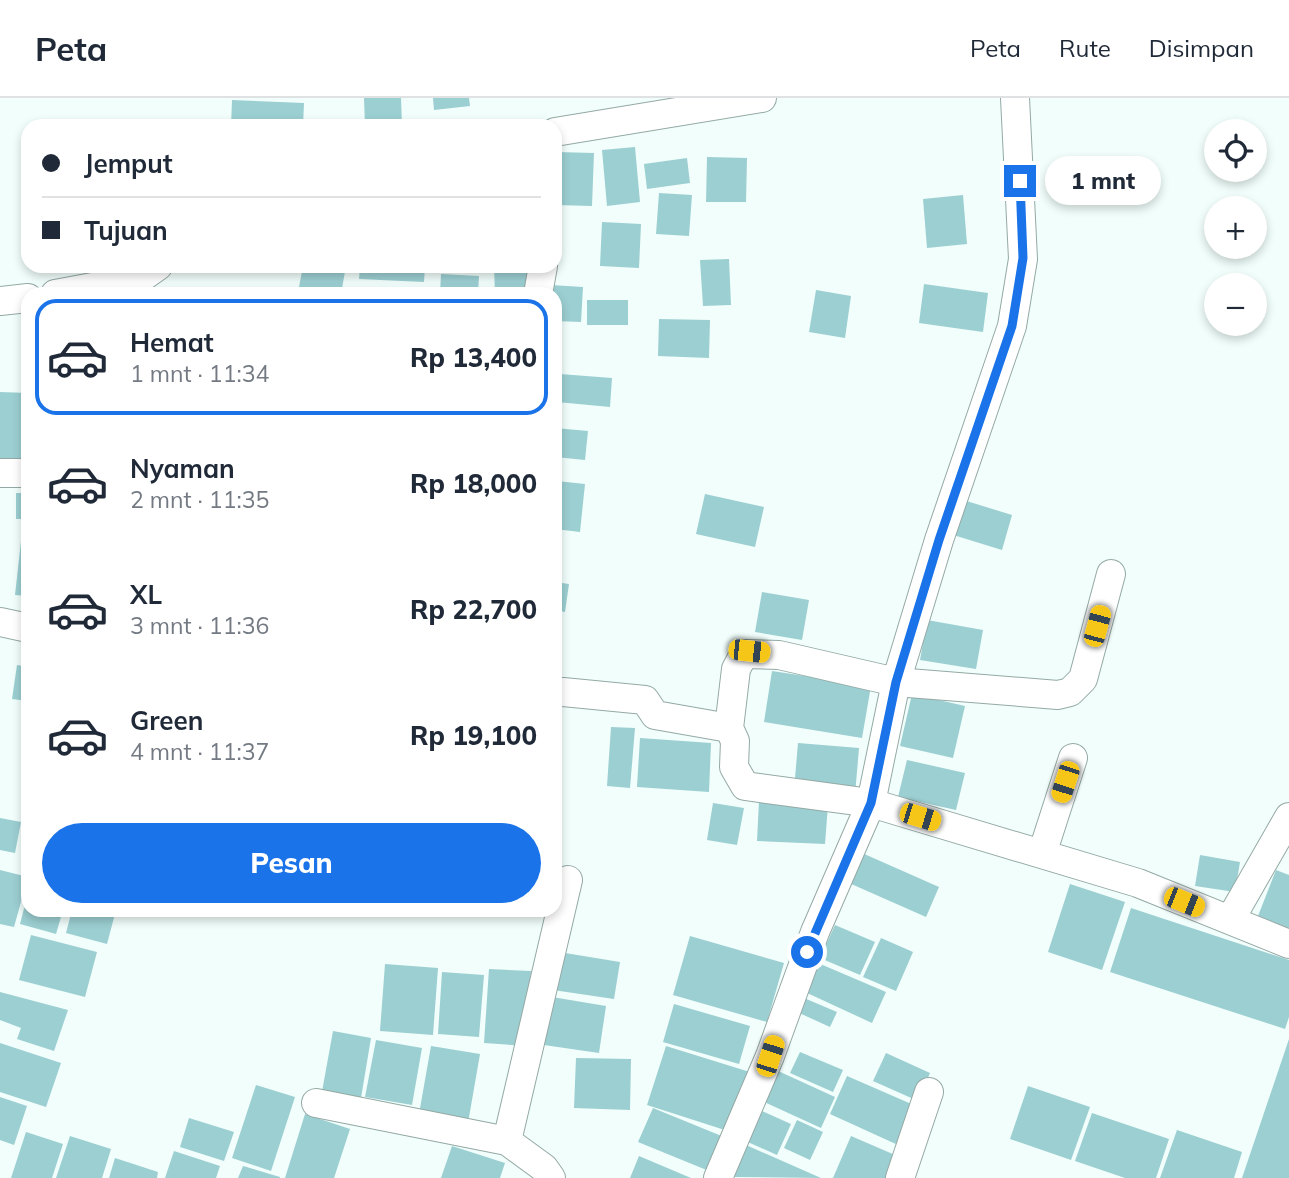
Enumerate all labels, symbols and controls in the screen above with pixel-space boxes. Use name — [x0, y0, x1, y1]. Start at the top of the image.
text: Peta — [35, 28, 107, 69]
text: Peta — [970, 33, 1021, 63]
text: Rute — [1059, 33, 1111, 63]
text: Disimpan — [1149, 33, 1254, 63]
map controls — [1204, 119, 1267, 336]
button: locate — [1204, 119, 1267, 182]
text: Jemput — [84, 147, 173, 180]
callout: 1 mnt — [1044, 156, 1160, 206]
route end — [1004, 165, 1036, 197]
text: 1 mnt — [1071, 166, 1135, 195]
button: + — [1204, 196, 1267, 259]
text: Tujuan — [84, 214, 168, 247]
button: − — [1204, 273, 1267, 336]
icon: car — [46, 326, 109, 389]
text: Hemat — [130, 326, 214, 359]
text: Rp 13,400 — [410, 341, 537, 374]
text: 1 mnt · 11:34 — [130, 359, 269, 388]
icon: car — [46, 452, 109, 515]
text: Nyaman — [130, 452, 235, 485]
text: Rp 18,000 — [410, 467, 537, 500]
text: 2 mnt · 11:35 — [130, 485, 269, 514]
icon: car — [46, 578, 109, 641]
text: XL — [130, 578, 162, 611]
text: Rp 22,700 — [410, 593, 537, 626]
car — [1082, 603, 1113, 649]
text: 3 mnt · 11:36 — [130, 611, 269, 640]
car — [728, 638, 771, 664]
icon: car — [46, 704, 109, 767]
text: Green — [130, 704, 203, 737]
text: Rp 19,100 — [410, 719, 537, 752]
text: 4 mnt · 11:37 — [130, 737, 269, 766]
car — [1049, 759, 1082, 805]
car — [897, 801, 944, 833]
button: Pesan — [42, 823, 541, 903]
car — [1161, 884, 1208, 920]
route start — [791, 936, 823, 968]
car — [754, 1033, 787, 1079]

